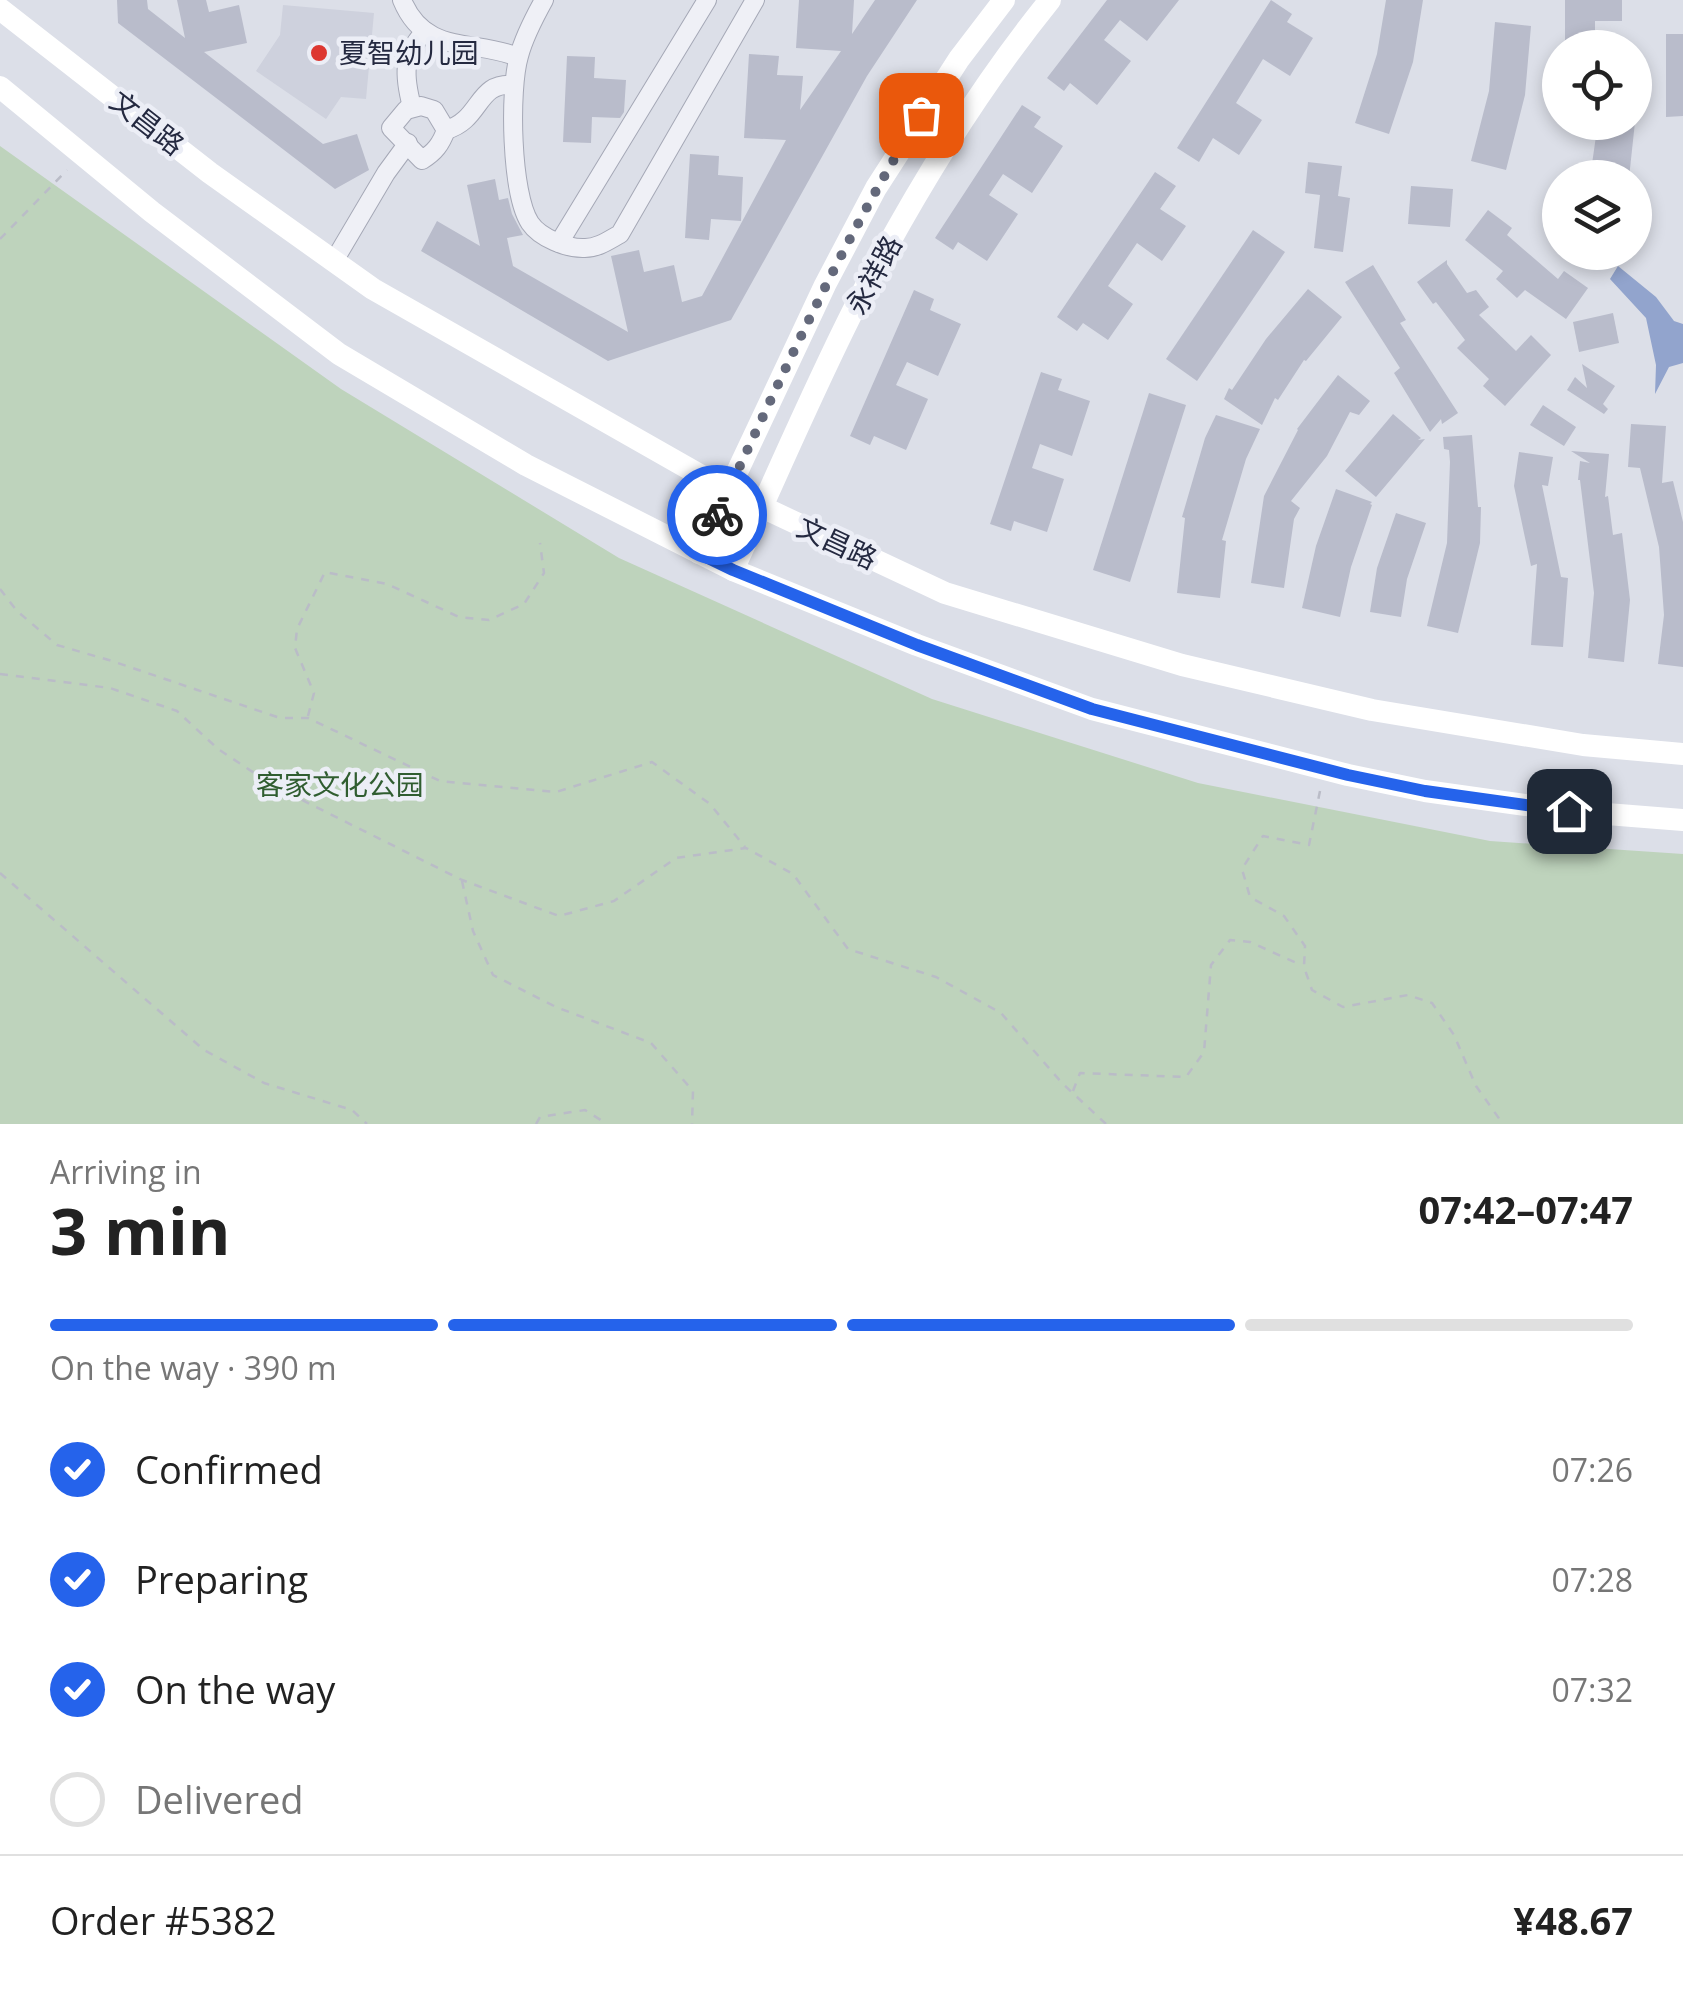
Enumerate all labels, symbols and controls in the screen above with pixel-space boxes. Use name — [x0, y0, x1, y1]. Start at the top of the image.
map controls — [1542, 30, 1652, 270]
button: locate — [1542, 30, 1652, 140]
place label: 夏智幼儿园 — [339, 33, 479, 71]
marker: 夏智幼儿园 — [308, 42, 330, 64]
pin — [879, 73, 964, 158]
street label: 文昌路 — [103, 81, 192, 163]
icon: bag — [894, 88, 949, 143]
button: layers — [1542, 160, 1652, 270]
street label: 永祥路 — [837, 229, 910, 321]
courier — [667, 465, 767, 565]
icon: bike — [690, 488, 745, 543]
street label: 文昌路 — [791, 507, 884, 577]
park label: 客家文化公园 — [256, 765, 424, 803]
pin — [1527, 769, 1612, 854]
icon: home — [1542, 784, 1597, 839]
text: Arriving in — [50, 1150, 202, 1193]
text: 07:42–07:47 — [1419, 1183, 1633, 1235]
text: 3 min — [50, 1186, 230, 1274]
text: On the way · 390 m — [50, 1346, 337, 1389]
icon: check — [50, 1442, 105, 1497]
text: Confirmed — [135, 1443, 323, 1495]
text: 07:26 — [1551, 1448, 1633, 1491]
icon: check — [50, 1552, 105, 1607]
text: Preparing — [135, 1553, 308, 1605]
text: 07:28 — [1551, 1558, 1633, 1601]
icon: check — [50, 1662, 105, 1717]
text: On the way — [135, 1663, 335, 1715]
text: 07:32 — [1551, 1668, 1633, 1711]
text: Delivered — [135, 1773, 304, 1825]
text: Order #5382 — [50, 1894, 277, 1946]
text: ¥48.67 — [1514, 1894, 1633, 1946]

